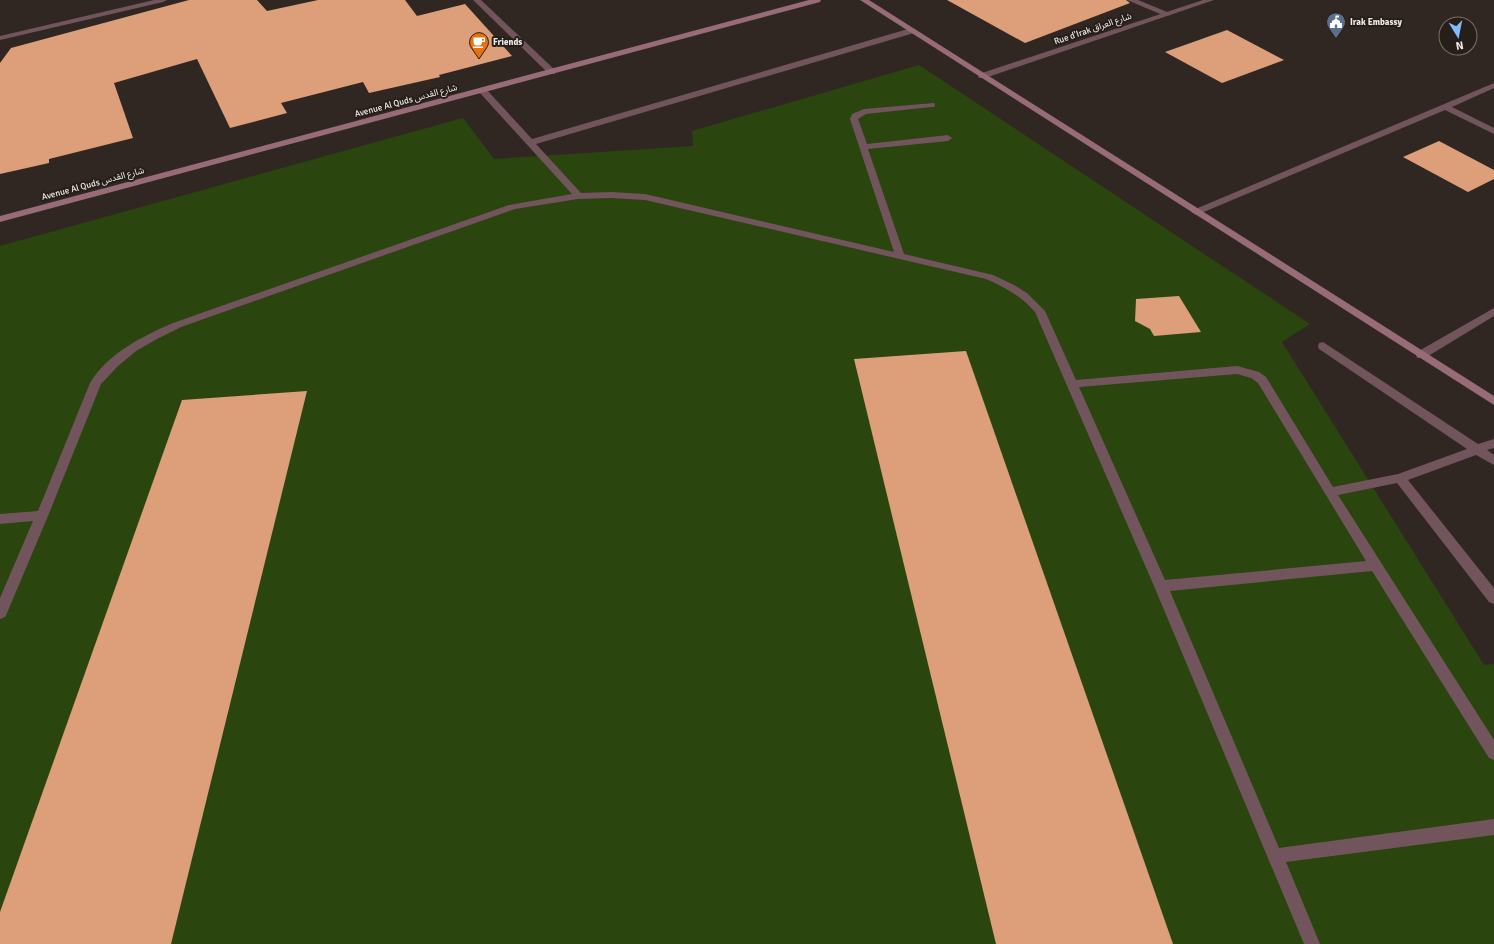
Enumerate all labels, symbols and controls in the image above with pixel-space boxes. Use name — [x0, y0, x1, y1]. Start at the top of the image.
street label: Rue d'Irak شارع العراق — [1053, 11, 1134, 48]
public building icon: Irak Embassy — [1325, 11, 1347, 39]
north arrow — [1438, 16, 1478, 56]
place label: Irak Embassy — [1350, 17, 1402, 28]
cafe icon: Friends — [468, 31, 490, 59]
place label: Friends — [493, 37, 522, 48]
text: N — [1455, 38, 1465, 52]
street label: Avenue Al Quds شارع القدس — [353, 82, 459, 121]
street label: Avenue Al Quds شارع القدس — [40, 165, 146, 204]

